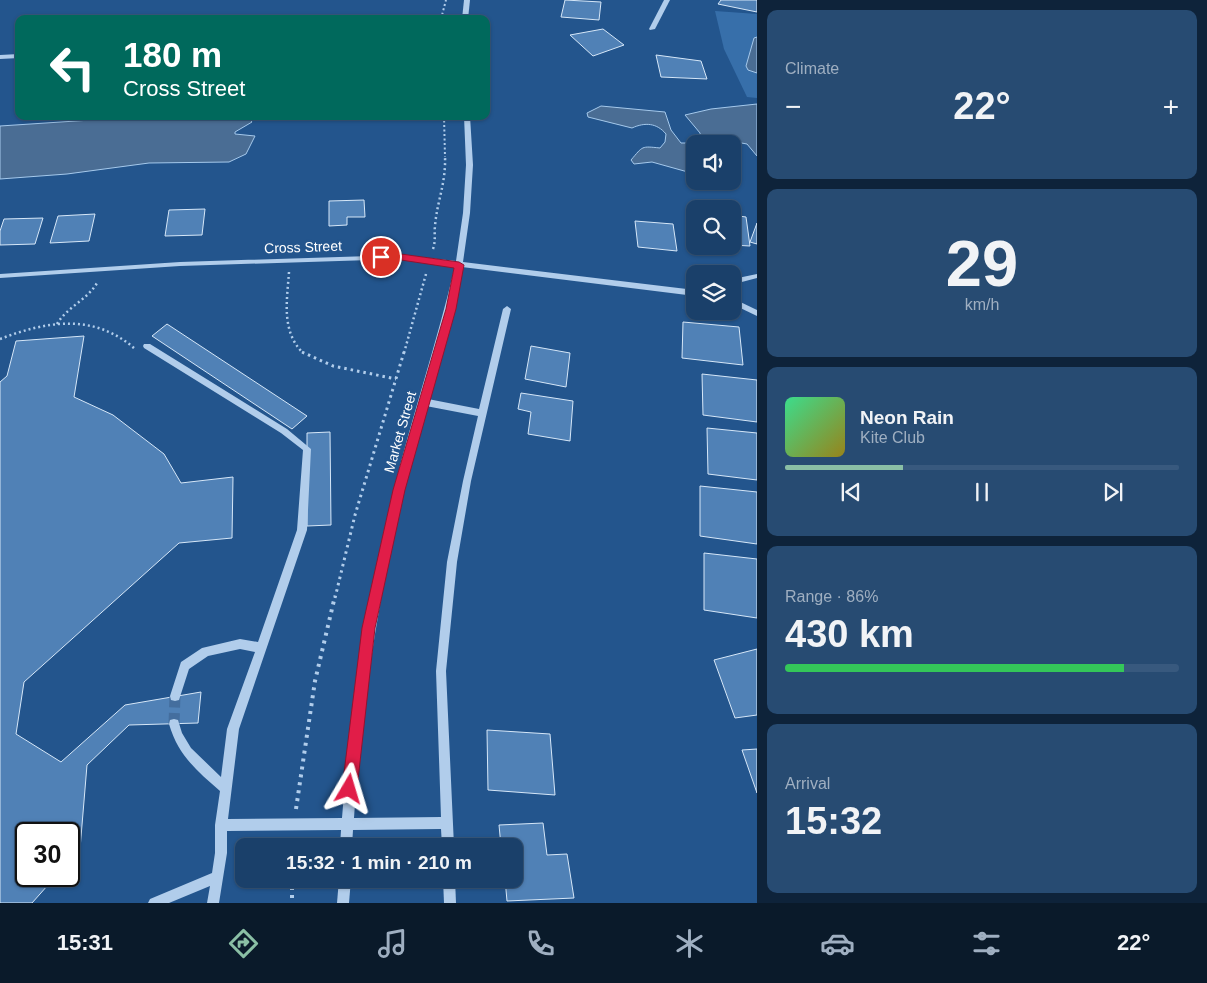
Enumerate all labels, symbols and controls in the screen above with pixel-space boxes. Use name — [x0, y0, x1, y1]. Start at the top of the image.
icon: left — [40, 35, 105, 100]
text: 180 m — [123, 35, 222, 74]
text: Climate — [785, 60, 839, 77]
text: Cross Street — [123, 76, 245, 101]
text: 22° — [953, 85, 1011, 127]
text: − — [785, 91, 801, 122]
text: + — [1163, 91, 1179, 122]
map controls — [686, 135, 741, 320]
button: sound — [686, 135, 741, 190]
button: search — [686, 200, 741, 255]
text: 29 — [946, 227, 1018, 300]
pin — [360, 236, 402, 278]
street label: Cross Street — [264, 238, 342, 256]
icon: arrive — [367, 243, 395, 271]
button: layers — [686, 265, 741, 320]
text: km/h — [965, 296, 999, 313]
street label: Market Street — [381, 389, 419, 475]
text: Neon Rain — [860, 407, 954, 428]
text: Kite Club — [860, 429, 925, 446]
icon: previous — [837, 478, 865, 506]
icon: pause — [968, 478, 996, 506]
icon: next — [1099, 478, 1127, 506]
text: Range · 86% — [785, 588, 878, 605]
text: 430 km — [785, 613, 914, 655]
position arrow — [322, 762, 374, 814]
text: Arrival — [785, 775, 830, 792]
text: 15:32 — [785, 800, 882, 842]
speed limit sign: 30 — [15, 822, 80, 887]
text: 15:32 · 1 min · 210 m — [286, 852, 472, 873]
icon: directions — [226, 926, 261, 961]
icon: music — [375, 926, 410, 961]
icon: phone — [523, 926, 558, 961]
icon: climate — [672, 926, 707, 961]
icon: car — [820, 926, 855, 961]
icon: filters — [969, 926, 1004, 961]
text: 15:31 — [57, 930, 113, 955]
text: 22° — [1117, 930, 1150, 955]

